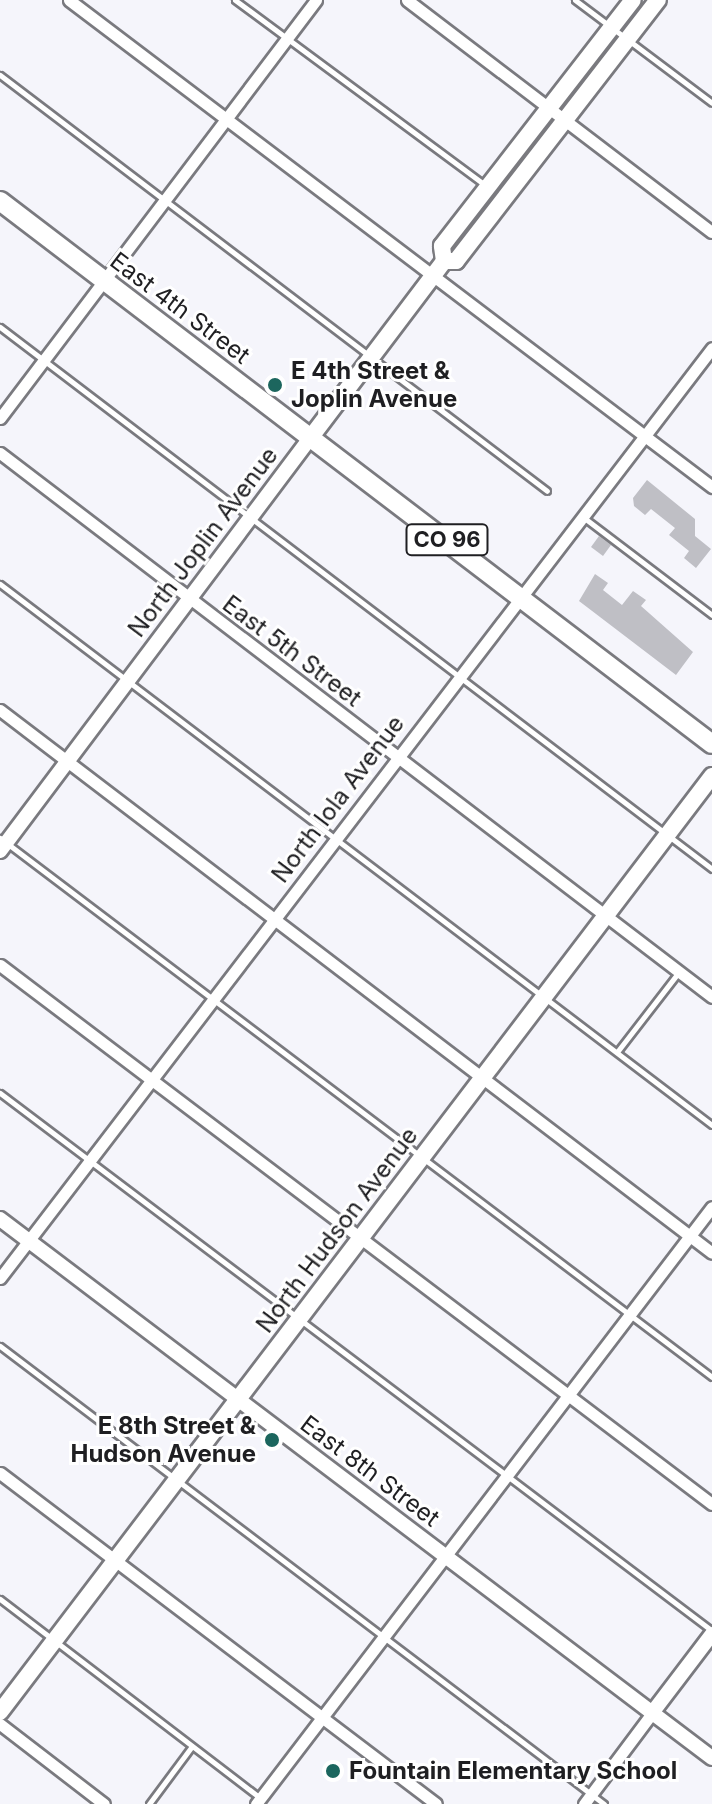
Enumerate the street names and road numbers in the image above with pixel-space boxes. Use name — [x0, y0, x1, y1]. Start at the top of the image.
street label: East 4th Street — [105, 246, 255, 370]
street label: North Joplin Avenue — [122, 441, 284, 643]
road number: CO 96 — [405, 522, 489, 558]
street label: East 5th Street — [217, 589, 367, 713]
street label: North Iola Avenue — [266, 710, 410, 888]
street label: North Hudson Avenue — [250, 1122, 424, 1338]
street label: East 8th Street — [295, 1409, 445, 1533]

